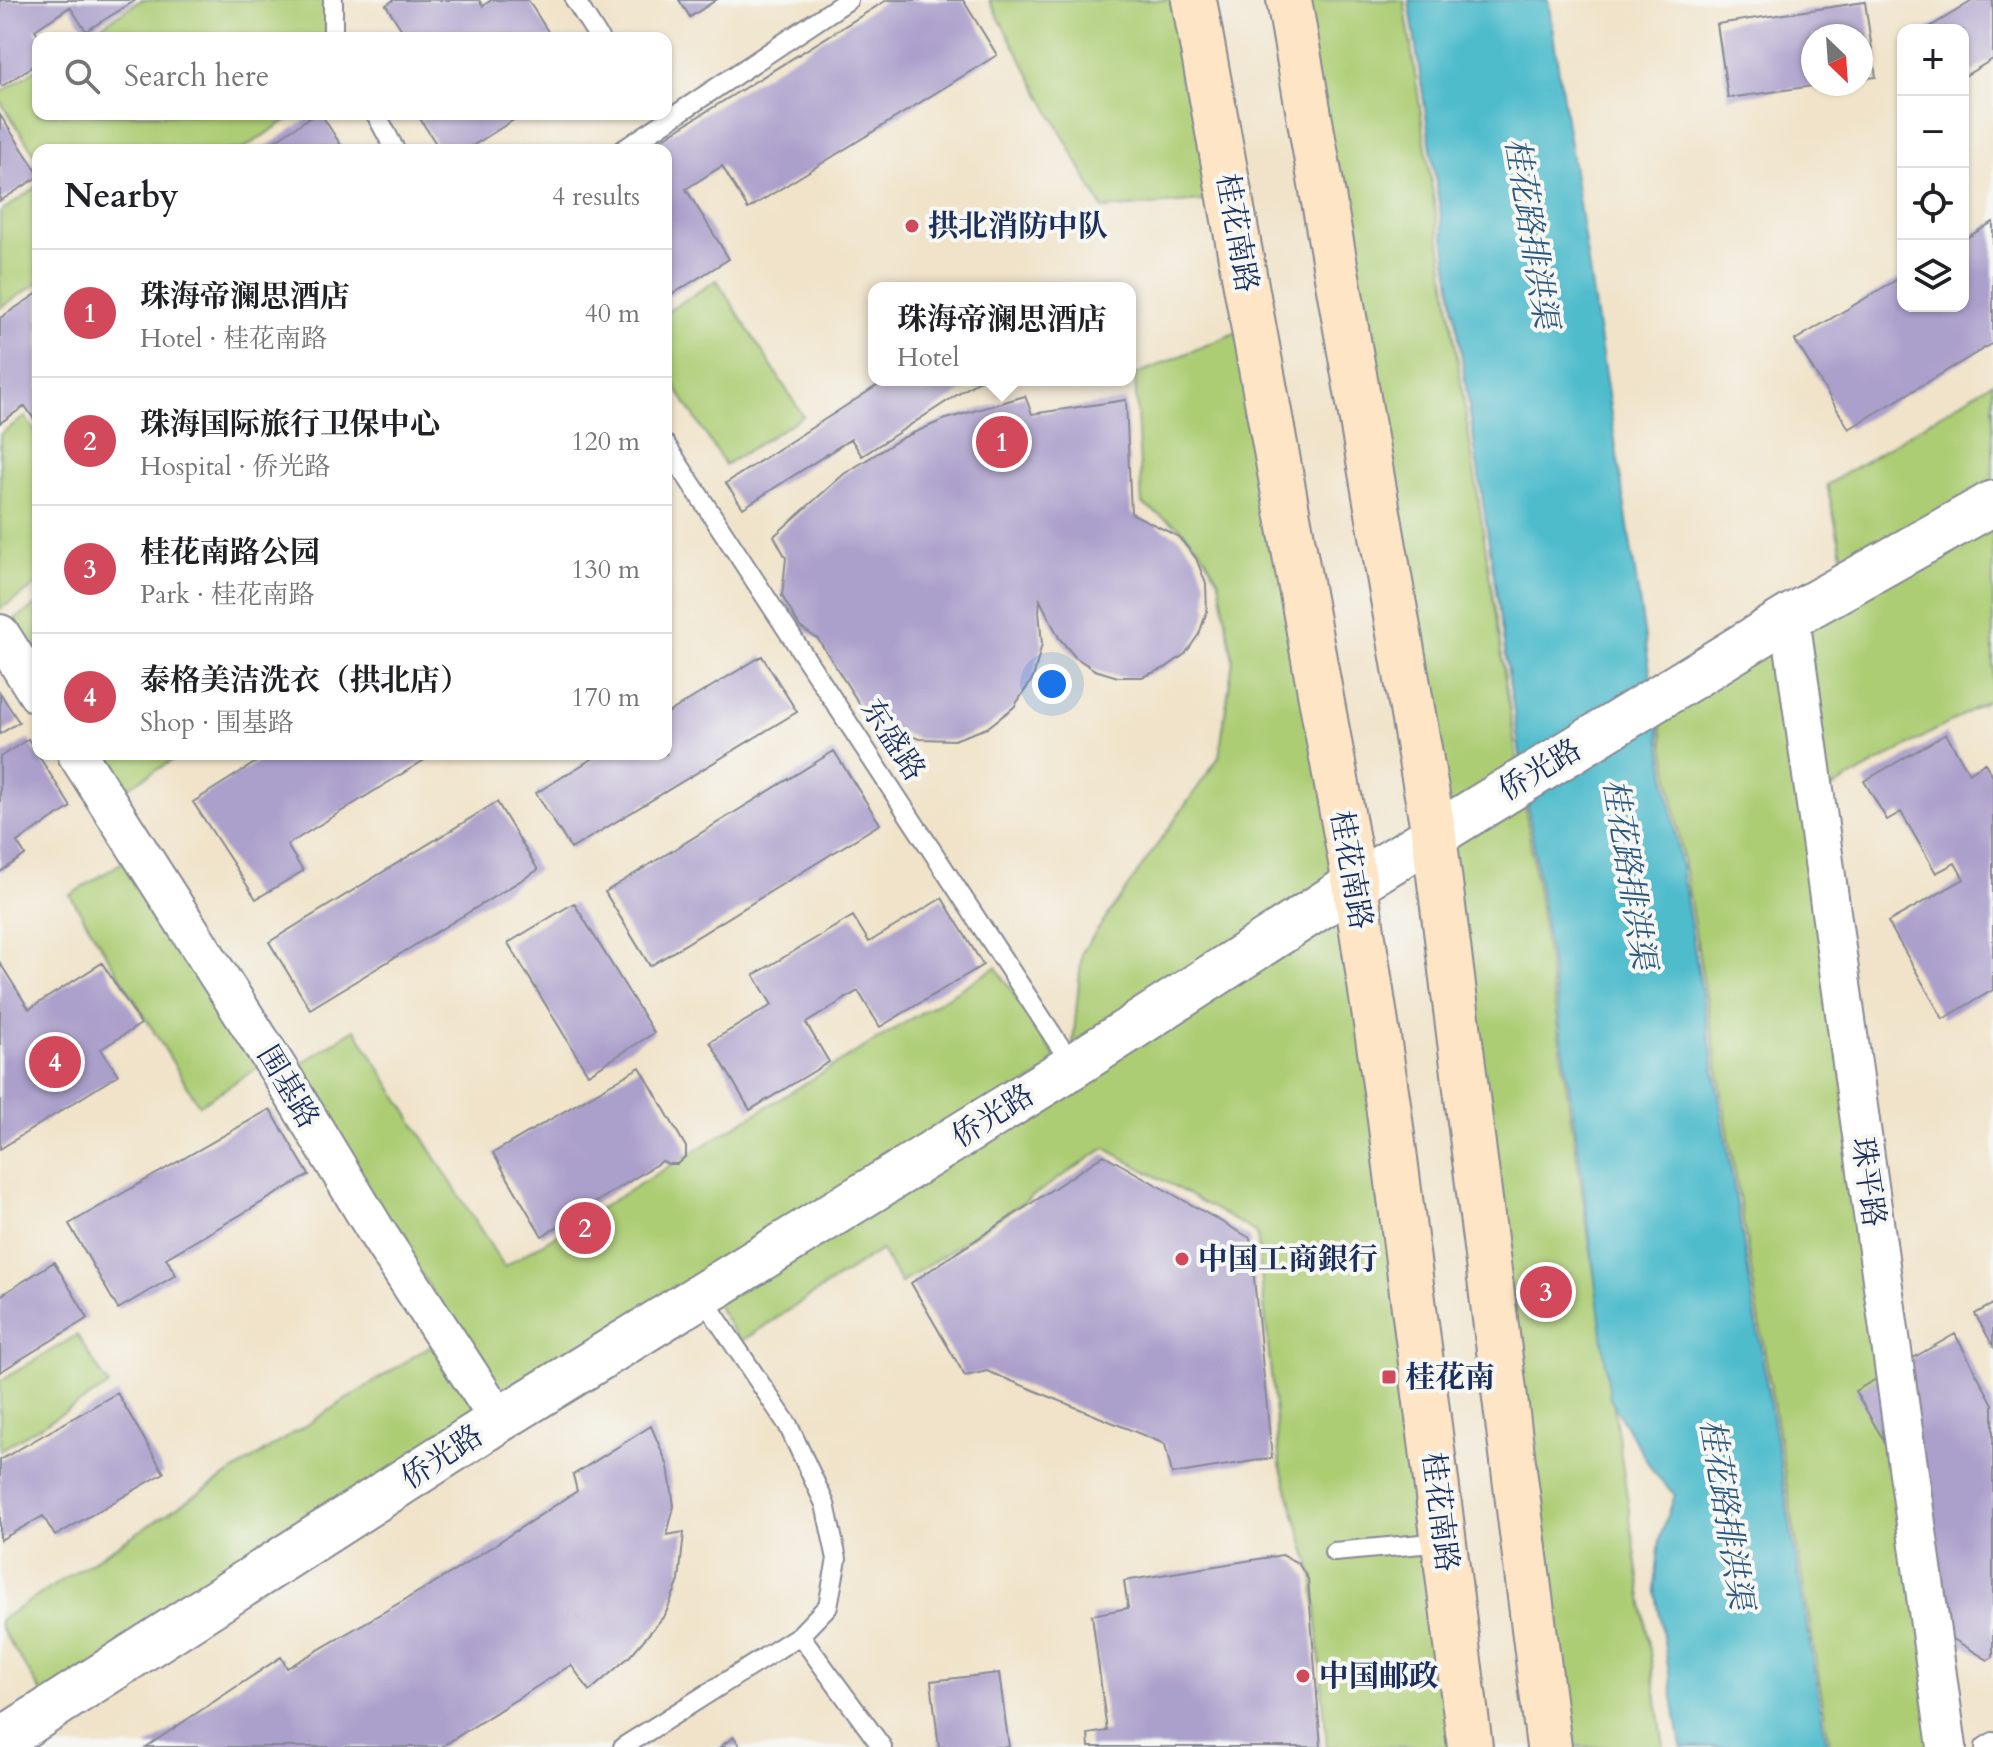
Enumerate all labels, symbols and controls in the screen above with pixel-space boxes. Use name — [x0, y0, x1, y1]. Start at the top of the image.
north arrow — [1801, 24, 1873, 96]
map controls — [1897, 24, 1969, 312]
button: + — [1897, 24, 1969, 96]
search box — [32, 32, 672, 120]
icon: search — [60, 54, 104, 98]
text: Search here — [124, 56, 269, 97]
button: − — [1897, 96, 1969, 168]
water label: 桂花路排洪渠 — [1494, 135, 1568, 335]
button: locate — [1897, 168, 1969, 240]
street label: 桂花南路 — [1206, 170, 1268, 296]
text: Nearby — [64, 173, 179, 219]
text: 4 results — [552, 179, 640, 214]
place label: 拱北消防中队 — [928, 206, 1108, 247]
marker: 拱北消防中队 — [903, 217, 921, 235]
button: layers — [1897, 240, 1969, 312]
text: 珠海帝澜思酒店 — [140, 276, 350, 317]
popup — [868, 282, 1136, 386]
text: 1 — [83, 296, 97, 331]
text: 40 m — [584, 296, 640, 331]
text: 珠海帝澜思酒店 — [897, 299, 1107, 340]
text: Hotel · 桂花南路 — [140, 321, 327, 356]
text: Hotel — [897, 340, 959, 375]
text: 珠海国际旅行卫保中心 — [140, 404, 440, 445]
pin: 1 — [976, 412, 1028, 472]
text: 2 — [83, 424, 97, 459]
text: 120 m — [571, 424, 640, 459]
text: Hospital · 侨光路 — [140, 449, 330, 484]
text: 桂花南路公园 — [140, 532, 320, 573]
text: 3 — [83, 552, 97, 587]
text: 130 m — [571, 552, 640, 587]
text: Park · 桂花南路 — [140, 577, 315, 612]
text: 泰格美洁洗衣（拱北店） — [140, 660, 470, 701]
your location — [1032, 664, 1072, 704]
text: 4 — [83, 680, 97, 715]
text: 170 m — [571, 680, 640, 715]
street label: 东盛路 — [851, 691, 935, 789]
text: Shop · 围基路 — [140, 705, 294, 740]
street label: 侨光路 — [1491, 729, 1589, 811]
water label: 桂花路排洪渠 — [1592, 776, 1666, 976]
street label: 桂花南路 — [1320, 807, 1382, 933]
pin: 4 — [29, 1032, 81, 1092]
street label: 围基路 — [247, 1038, 329, 1136]
street label: 侨光路 — [944, 1075, 1042, 1157]
street label: 珠平路 — [1841, 1135, 1895, 1229]
pin: 2 — [559, 1198, 611, 1258]
place label: 中国工商銀行 — [1198, 1239, 1378, 1280]
marker: 中国工商銀行 — [1173, 1250, 1191, 1268]
pin: 3 — [1520, 1262, 1572, 1322]
place label: 桂花南 — [1405, 1357, 1495, 1398]
marker: 桂花南 — [1380, 1368, 1398, 1386]
street label: 侨光路 — [393, 1415, 491, 1499]
water label: 桂花路排洪渠 — [1689, 1416, 1763, 1616]
street label: 桂花南路 — [1412, 1450, 1468, 1574]
place label: 中国邮政 — [1319, 1656, 1439, 1697]
marker: 中国邮政 — [1294, 1667, 1312, 1685]

